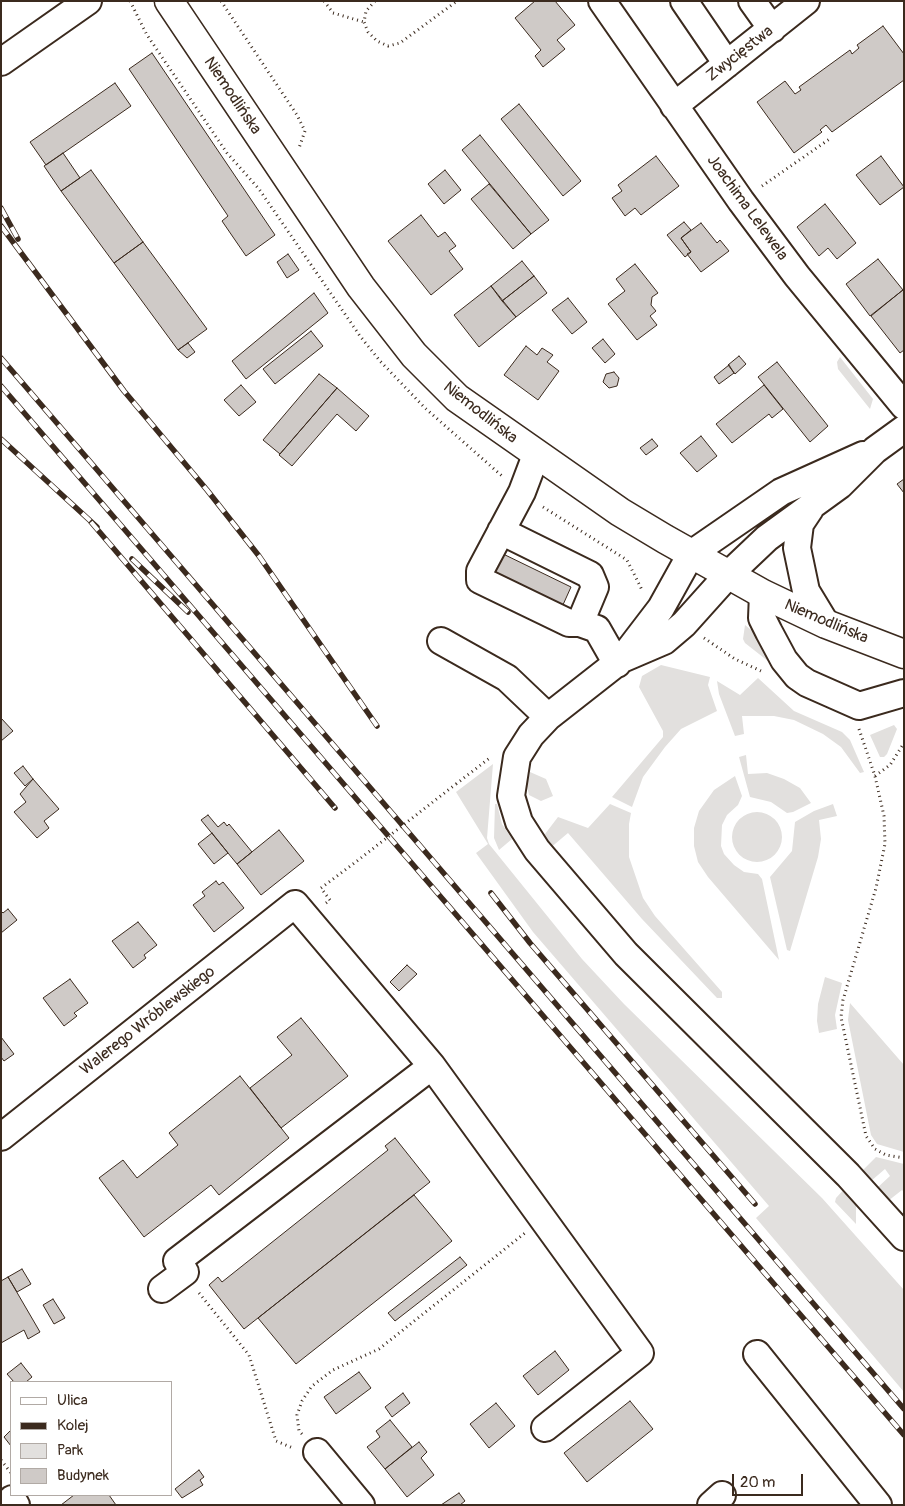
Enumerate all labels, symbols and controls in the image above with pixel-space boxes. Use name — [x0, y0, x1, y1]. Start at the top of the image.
street label: Zwycięstwa — [703, 22, 777, 86]
street label: Niemodlińska — [199, 54, 265, 138]
street label: Joachima Lelewela — [702, 152, 792, 264]
street label: Niemodlińska — [439, 378, 521, 448]
street label: Niemodlińska — [781, 596, 871, 648]
street label: Walerego Wróblewskiego — [77, 962, 219, 1080]
legend — [10, 1381, 172, 1496]
text: Ulica — [57, 1391, 88, 1410]
text: Kolej — [57, 1416, 89, 1435]
text: Park — [57, 1441, 83, 1460]
scale bar — [735, 1464, 806, 1496]
text: Budynek — [57, 1466, 109, 1485]
text: 20 m — [740, 1473, 775, 1492]

